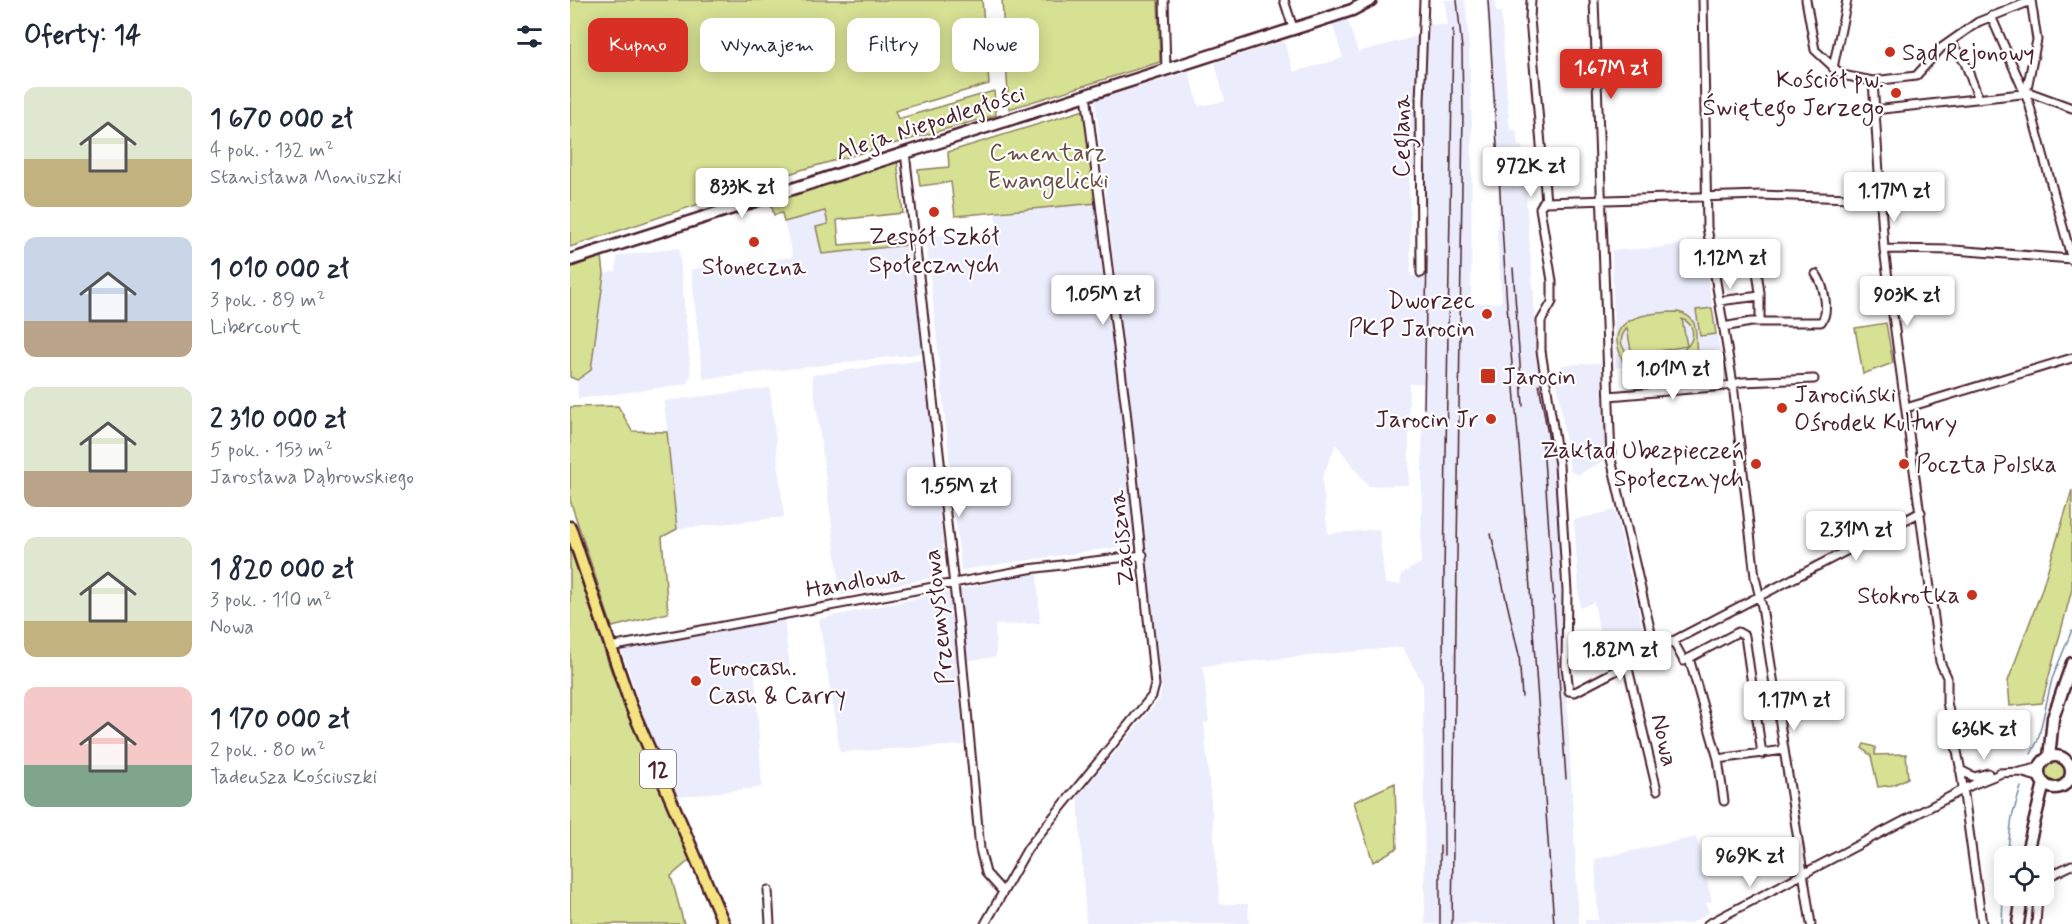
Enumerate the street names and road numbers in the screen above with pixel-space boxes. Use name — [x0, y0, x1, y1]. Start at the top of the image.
street label: Aleja Niepodległości — [832, 78, 1029, 169]
street label: Ceglana — [1387, 94, 1421, 178]
street label: Zaciszna — [1102, 488, 1143, 587]
street label: Przemysłowa — [917, 548, 962, 686]
street label: Handlowa — [803, 558, 908, 606]
street label: Nowa — [1642, 711, 1685, 770]
road number: 12 — [640, 750, 676, 788]

